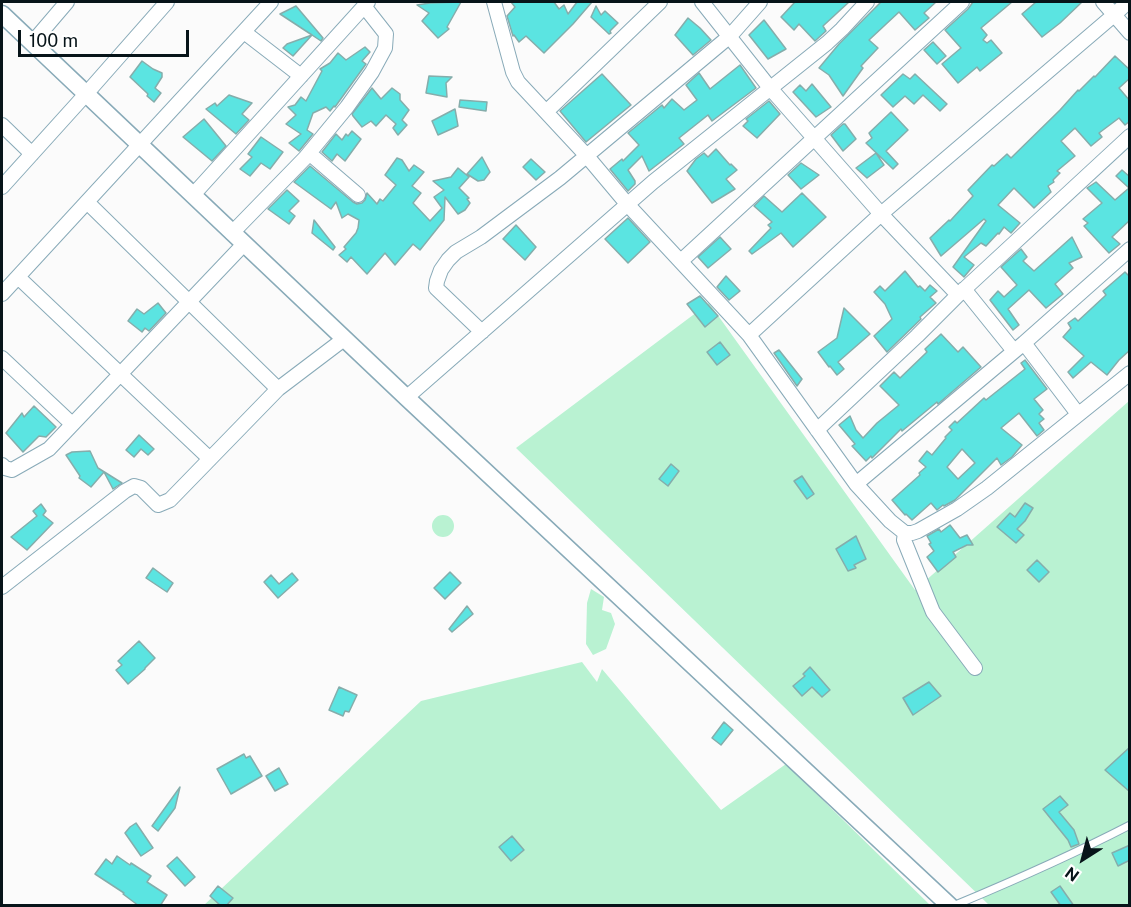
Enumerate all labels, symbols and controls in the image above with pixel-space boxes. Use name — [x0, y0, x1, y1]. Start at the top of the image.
scale bar — [21, 18, 192, 56]
text: 100 m — [29, 30, 78, 51]
north arrow — [1053, 829, 1113, 889]
text: N — [1061, 863, 1083, 885]

